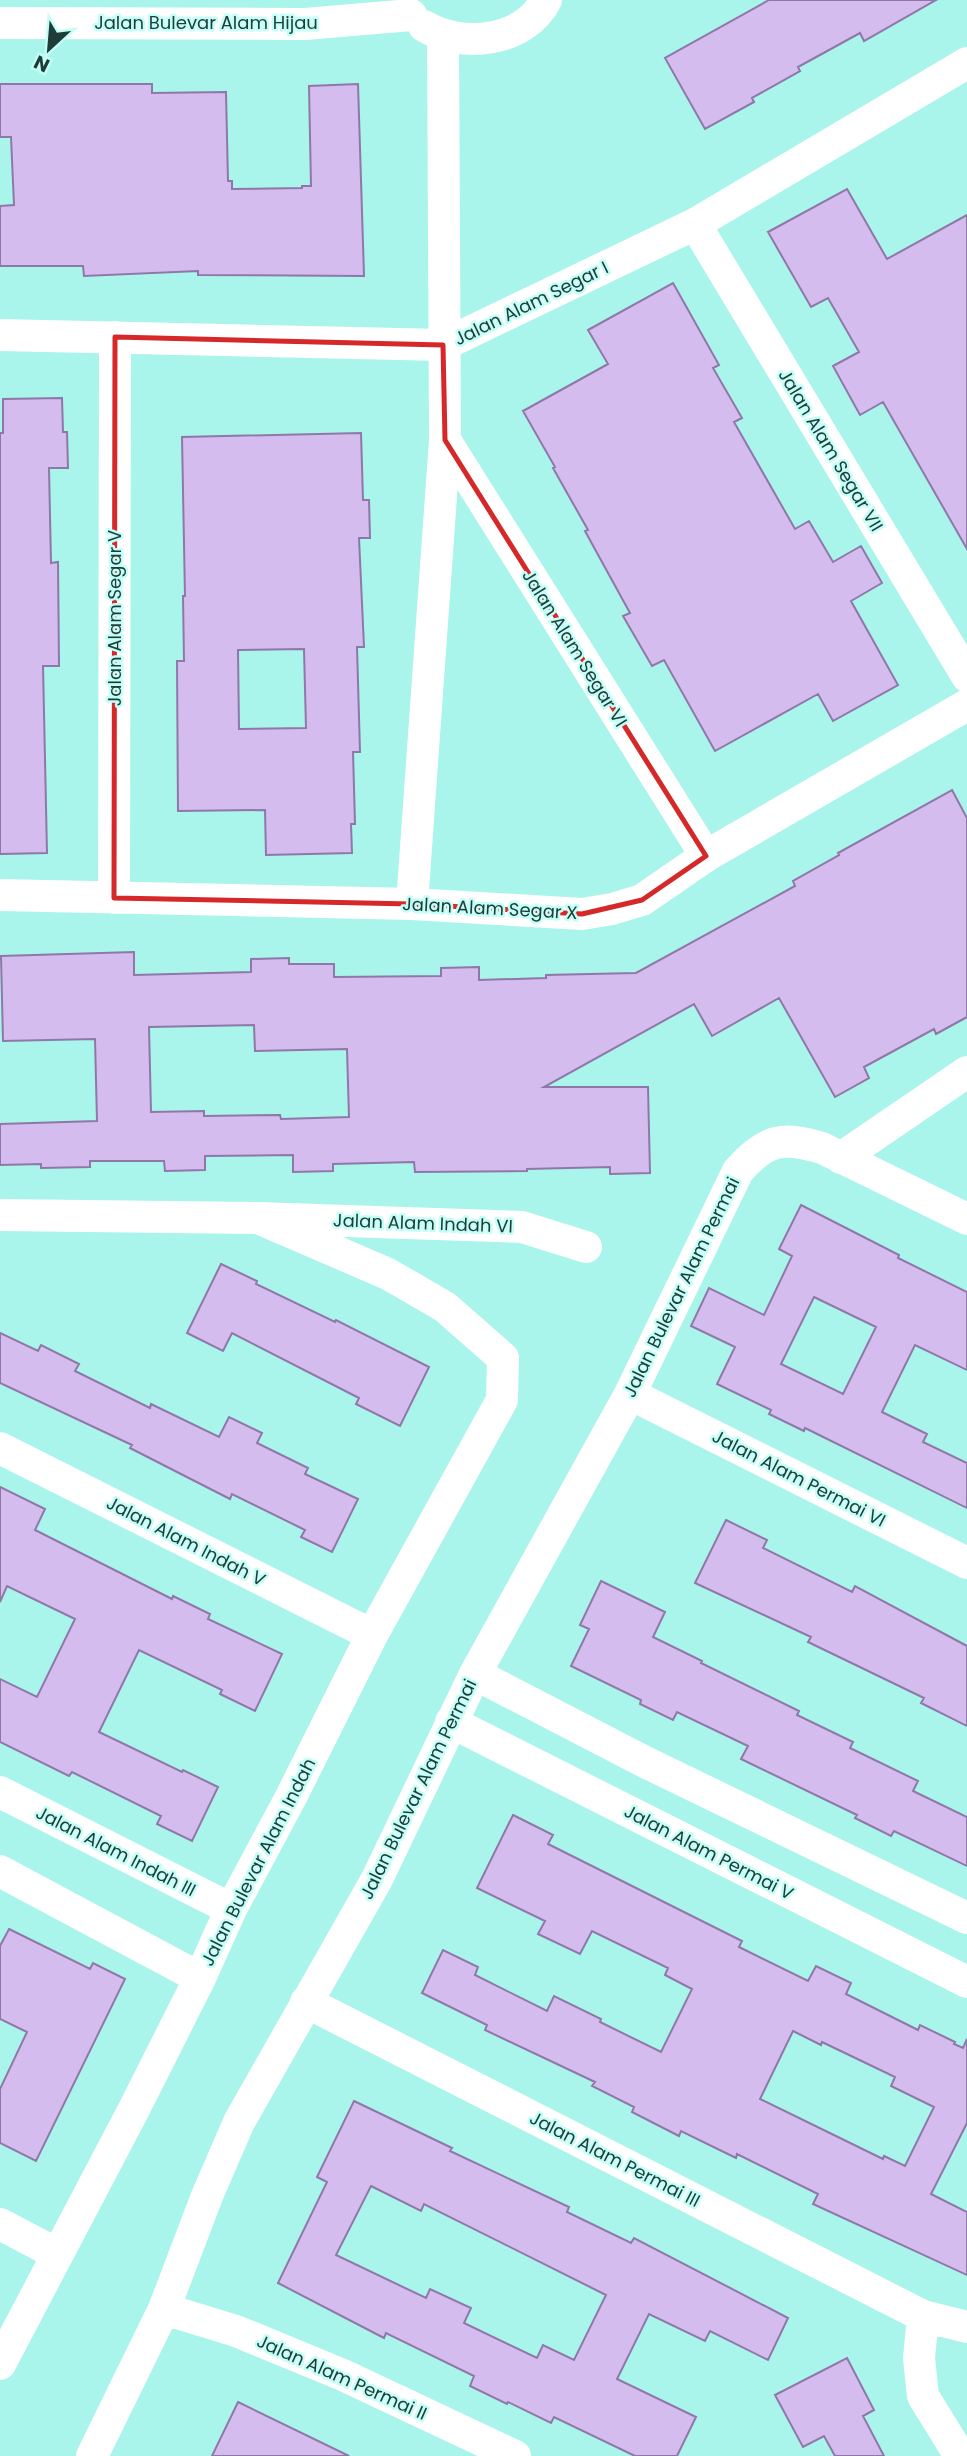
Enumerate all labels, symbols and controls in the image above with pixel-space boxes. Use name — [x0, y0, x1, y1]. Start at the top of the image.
street label: Jalan Bulevar Alam Hijau — [94, 10, 318, 35]
north arrow — [14, 14, 84, 84]
text: N — [29, 49, 54, 79]
street label: Jalan Alam Segar I — [450, 255, 612, 351]
street label: Jalan Alam Segar VII — [773, 364, 889, 536]
street label: Jalan Alam Segar V — [102, 530, 127, 706]
street label: Jalan Alam Segar VI — [516, 565, 634, 731]
street label: Jalan Alam Segar X — [402, 891, 578, 925]
street label: Jalan Bulevar Alam Permai — [617, 1173, 745, 1401]
street label: Jalan Alam Indah VI — [333, 1207, 513, 1239]
street label: Jalan Alam Permai VI — [708, 1423, 890, 1533]
street label: Jalan Alam Indah V — [102, 1490, 270, 1592]
street label: Jalan Bulevar Alam Permai — [354, 1675, 482, 1903]
street label: Jalan Bulevar Alam Indah — [195, 1754, 321, 1970]
street label: Jalan Alam Permai V — [620, 1798, 798, 1906]
street label: Jalan Alam Indah III — [32, 1800, 200, 1902]
street label: Jalan Alam Permai III — [525, 2105, 705, 2213]
street label: Jalan Alam Permai II — [253, 2328, 431, 2426]

